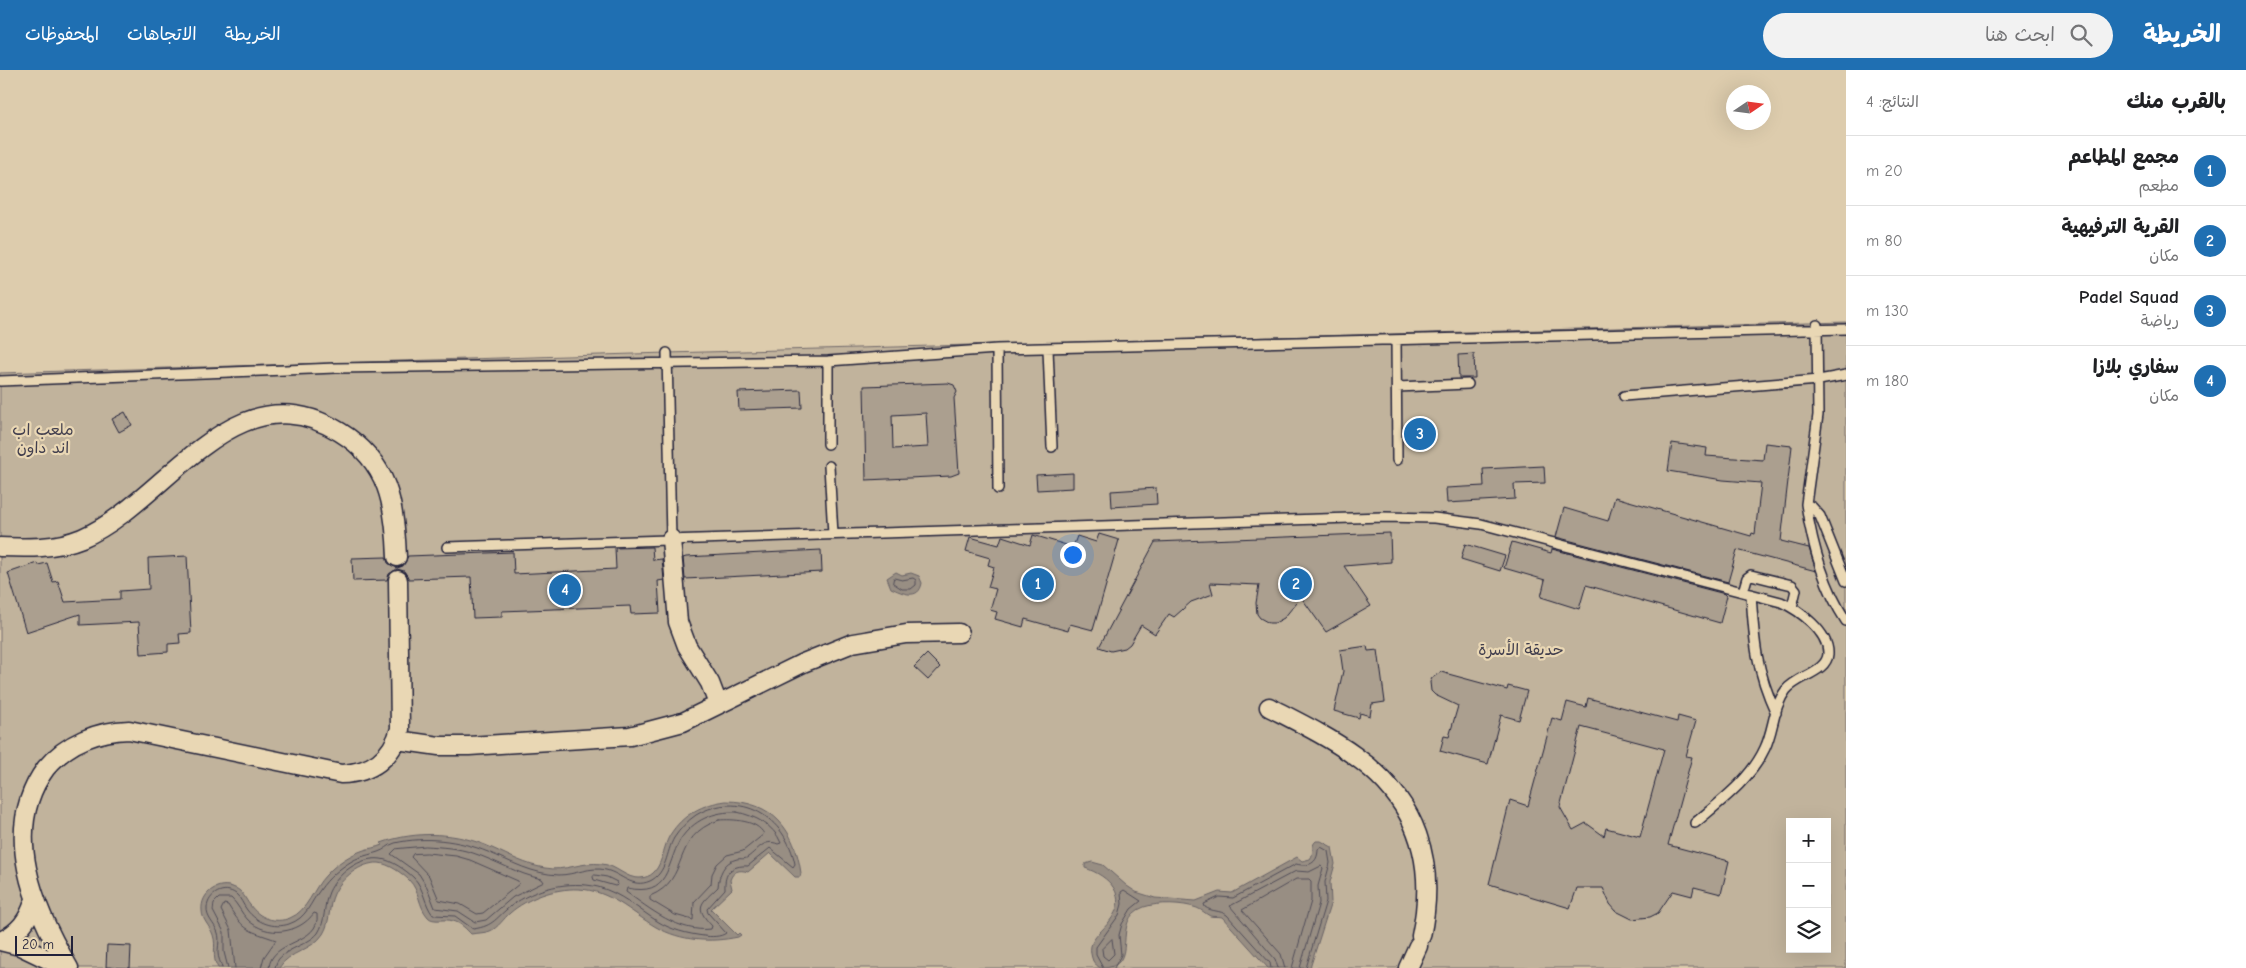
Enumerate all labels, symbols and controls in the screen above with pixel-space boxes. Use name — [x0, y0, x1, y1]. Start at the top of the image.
search box — [1763, 13, 2113, 58]
text: الخريطة — [2143, 20, 2221, 48]
icon: search — [2067, 21, 2095, 49]
text: المحفوظات — [25, 24, 99, 45]
text: الاتجاهات — [127, 24, 197, 45]
text: الخريطة — [225, 24, 281, 45]
text: ابحث هنا — [1985, 24, 2055, 46]
north arrow — [1726, 85, 1771, 130]
text: بالقرب منك — [2126, 89, 2226, 113]
text: النتائج: 4 — [1866, 93, 1919, 111]
text: مجمع المطاعم — [2068, 146, 2179, 168]
text: 20 m — [1866, 162, 1903, 180]
text: 1 — [2207, 162, 2213, 180]
text: مطعم — [2139, 177, 2179, 195]
text: القرية الترفيهية — [2061, 216, 2179, 238]
text: 80 m — [1866, 232, 1903, 250]
text: 2 — [2206, 232, 2214, 250]
text: مكان — [2149, 247, 2179, 265]
text: Padel Squad — [2079, 286, 2179, 308]
text: 130 m — [1866, 302, 1909, 320]
text: 3 — [2206, 302, 2214, 320]
text: رياضة — [2141, 312, 2179, 330]
text: سفاري بلازا — [2093, 356, 2179, 378]
text: 180 m — [1866, 372, 1909, 390]
text: 4 — [2206, 372, 2214, 390]
text: مكان — [2149, 387, 2179, 405]
pin: 3 — [1404, 415, 1436, 453]
park label: ملعب اب اند داون — [12, 421, 74, 457]
your location — [1060, 542, 1086, 568]
pin: 1 — [1022, 565, 1054, 603]
pin: 2 — [1280, 565, 1312, 603]
pin: 4 — [549, 571, 581, 609]
park label: حديقة الأسرة — [1478, 639, 1564, 659]
map controls — [1786, 818, 1831, 953]
button: + — [1786, 818, 1831, 863]
button: − — [1786, 863, 1831, 908]
button: layers — [1786, 908, 1831, 953]
scale bar — [15, 933, 72, 956]
text: 20 m — [22, 936, 54, 953]

